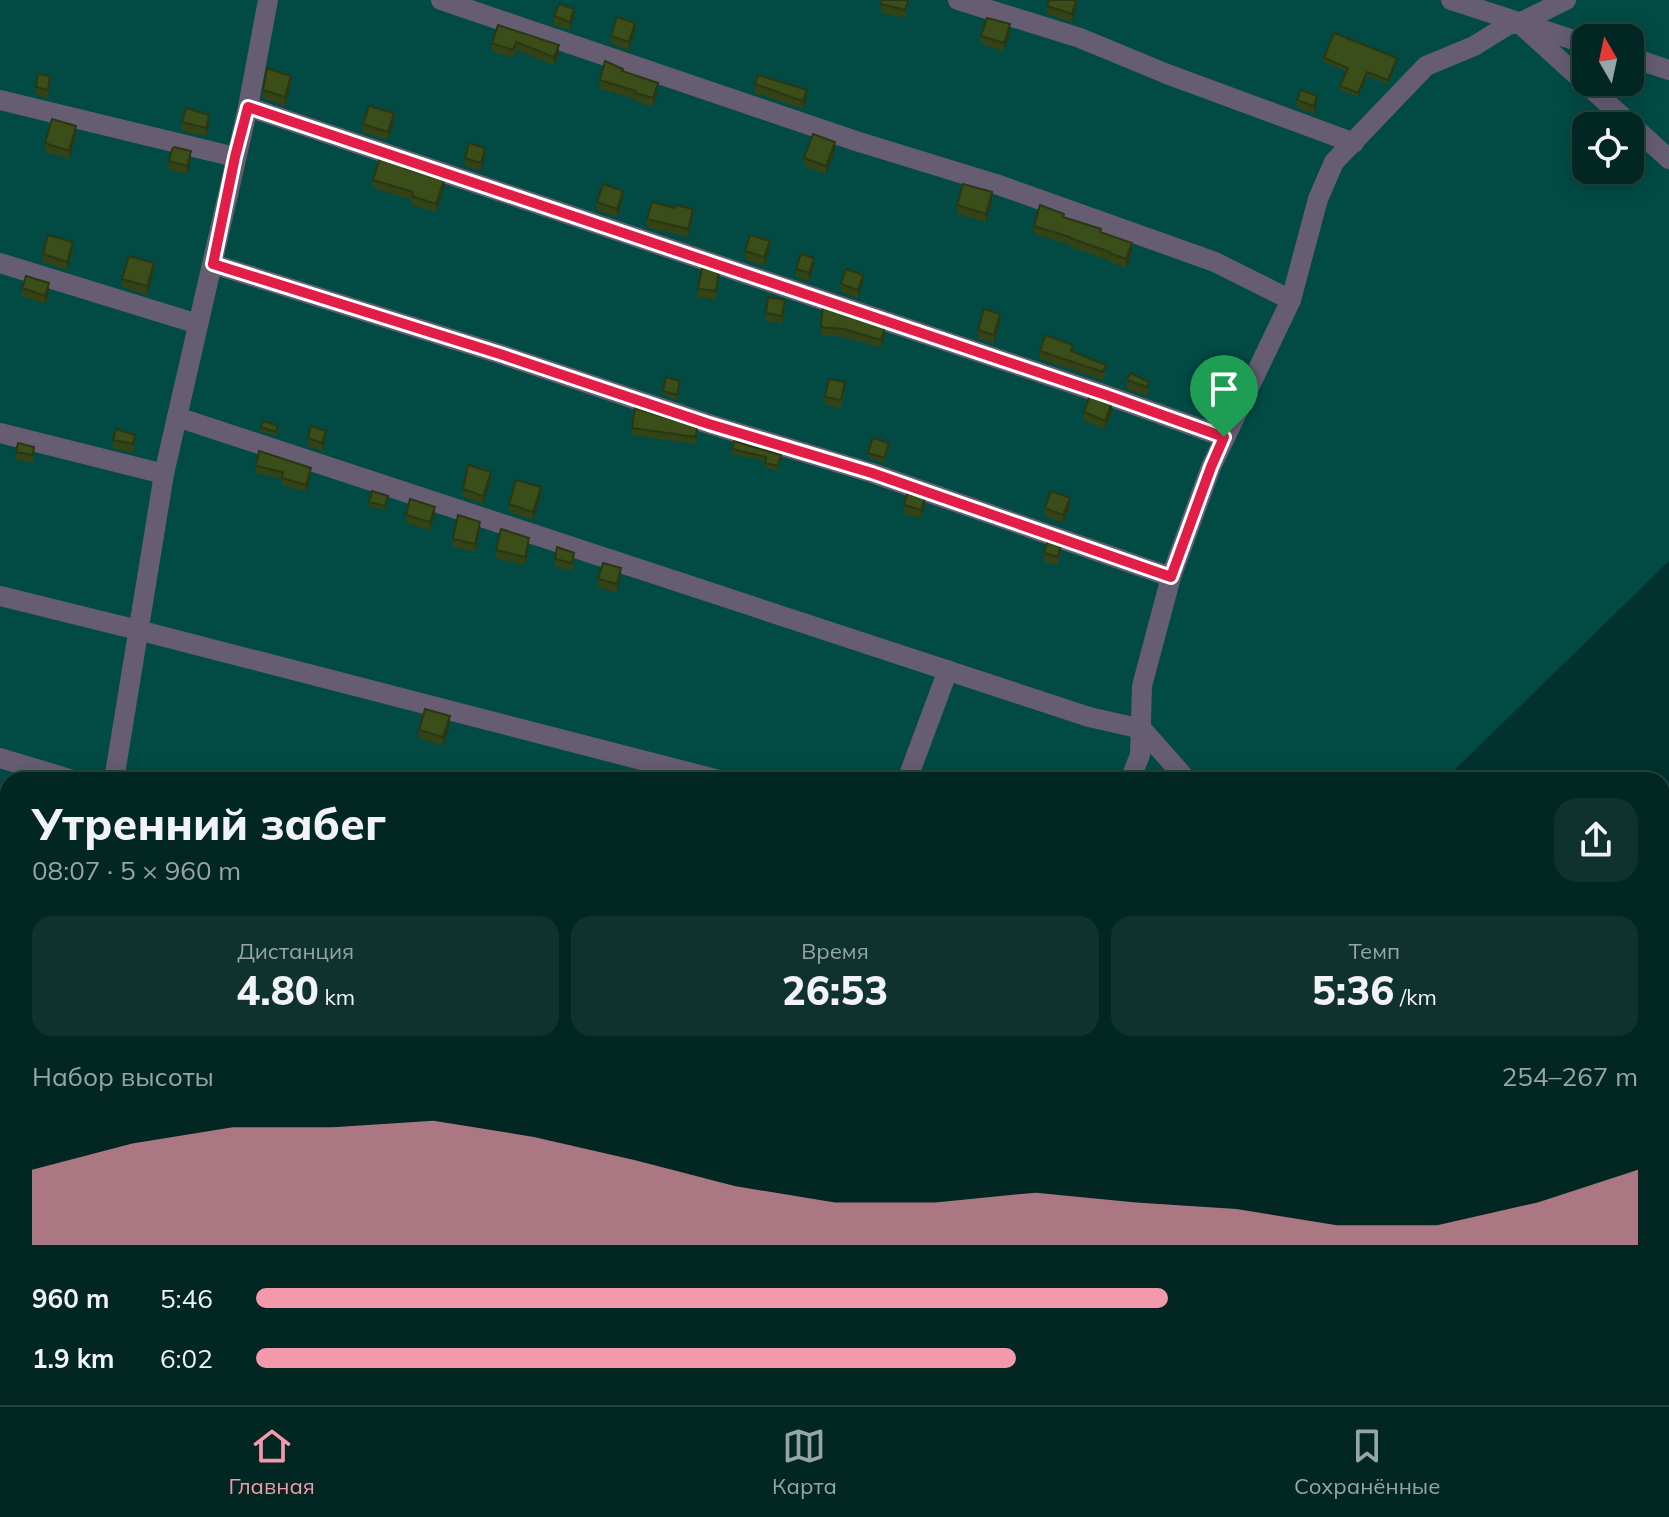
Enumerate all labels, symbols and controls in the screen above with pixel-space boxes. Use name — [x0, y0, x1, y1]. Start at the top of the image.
north arrow — [1572, 24, 1644, 96]
map controls — [1572, 24, 1644, 184]
button: locate — [1572, 112, 1644, 184]
pin — [1190, 355, 1258, 437]
icon: arrive — [1202, 367, 1246, 411]
text: Утренний забег — [32, 796, 386, 851]
button: share — [1554, 798, 1638, 882]
text: 08:07 · 5 × 960 m — [32, 854, 241, 887]
text: Дистанция — [237, 937, 354, 965]
text: Время — [801, 937, 869, 965]
text: Темп — [1348, 937, 1400, 965]
text: 4.80 — [236, 965, 319, 1015]
text: 26:53 — [782, 965, 888, 1015]
text: 5:36 — [1312, 965, 1394, 1015]
text: km — [319, 983, 355, 1011]
text: /km — [1394, 983, 1437, 1011]
text: Набор высоты — [32, 1060, 214, 1093]
text: 254–267 m — [1502, 1060, 1638, 1093]
text: 960 m — [32, 1282, 109, 1315]
text: 5:46 — [160, 1282, 213, 1315]
text: 1.9 km — [32, 1342, 115, 1375]
text: 6:02 — [160, 1342, 213, 1375]
tab: Главная — [229, 1424, 315, 1500]
tab: Карта — [772, 1424, 837, 1500]
tab: Сохранённые — [1294, 1424, 1440, 1500]

